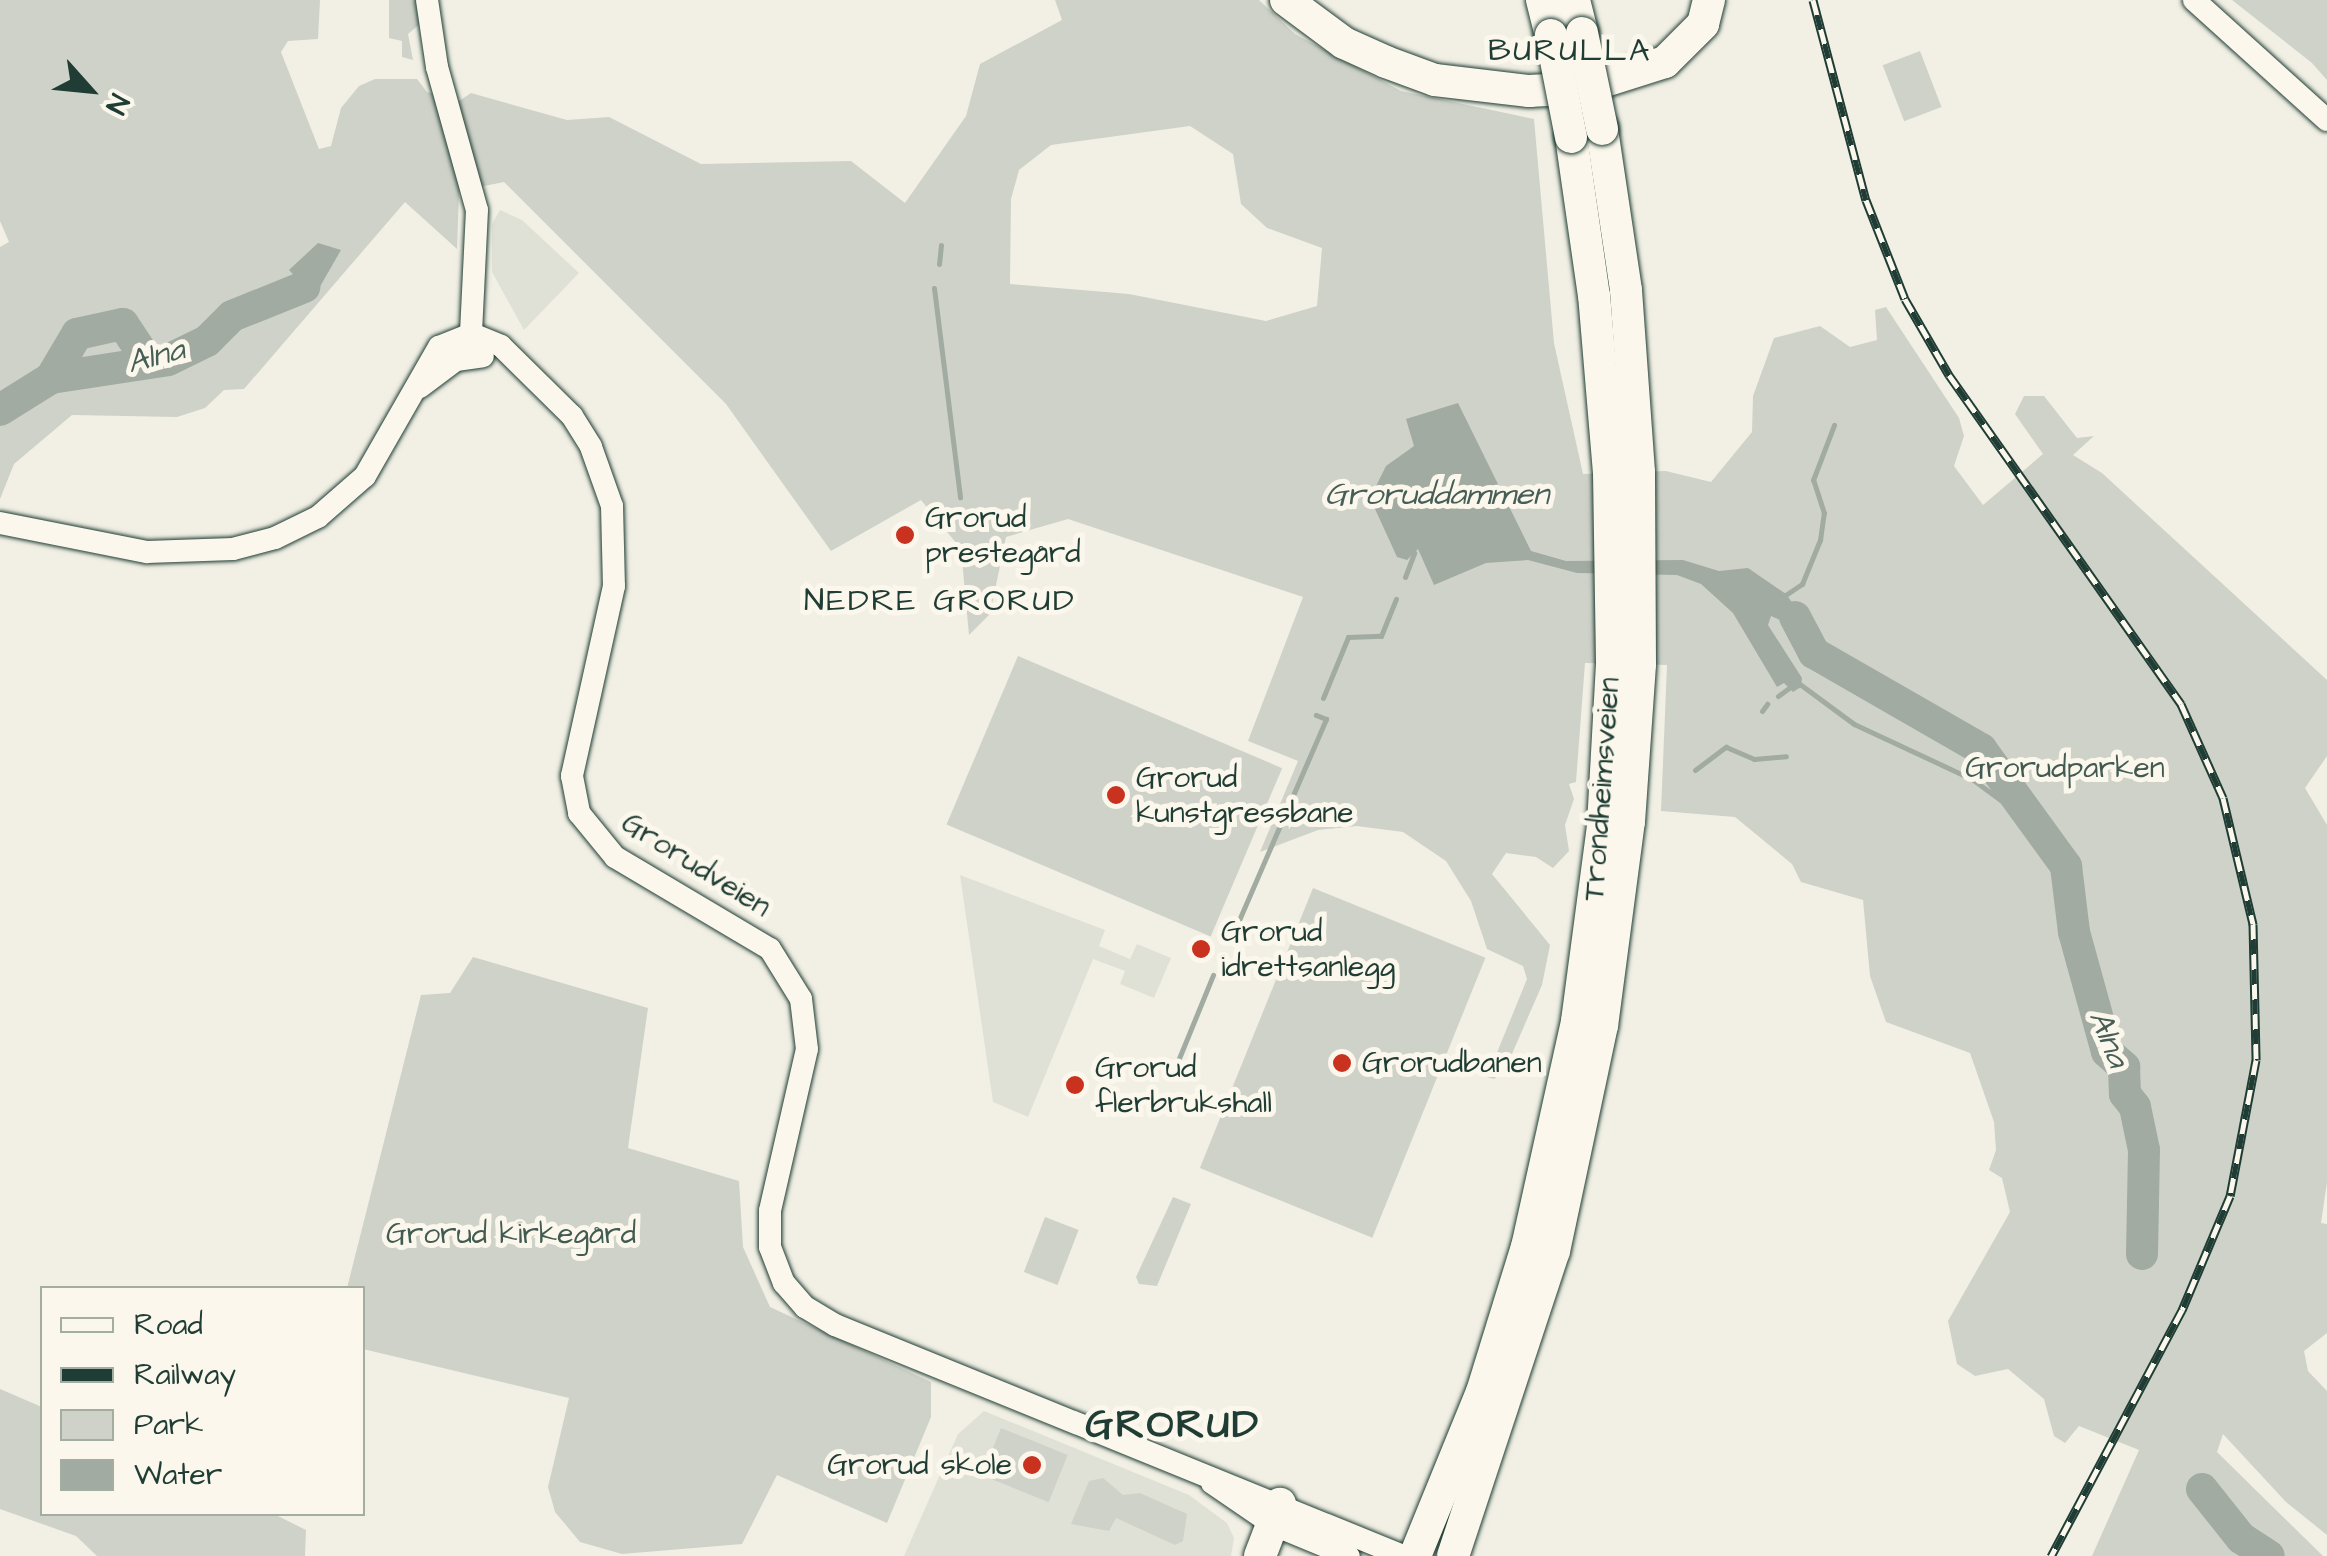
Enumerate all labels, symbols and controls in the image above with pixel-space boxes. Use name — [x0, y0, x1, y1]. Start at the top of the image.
district label: BURULLA — [1488, 32, 1652, 70]
north arrow — [40, 40, 140, 140]
text: N — [96, 87, 139, 121]
water label: Alna — [123, 331, 189, 383]
water label: Groruddammen — [1325, 476, 1549, 514]
place label: Grorud prestegård — [925, 500, 1081, 570]
marker: Grorud prestegård — [894, 524, 916, 546]
district label: NEDRE GRORUD — [804, 582, 1076, 620]
street label: Trondheimsveien — [1576, 676, 1628, 902]
park label: Grorudparken — [1965, 750, 2165, 786]
place label: Grorud kunstgressbane — [1136, 760, 1354, 830]
marker: Grorud kunstgressbane — [1105, 784, 1127, 806]
street label: Grorudveien — [615, 805, 777, 925]
place label: Grorud idrettsanlegg — [1221, 914, 1395, 984]
marker: Grorud idrettsanlegg — [1190, 938, 1212, 960]
water label: Alna — [2079, 1005, 2137, 1073]
place label: Grorudbanen — [1362, 1045, 1542, 1081]
place label: Grorud flerbrukshall — [1095, 1050, 1272, 1120]
marker: Grorudbanen — [1331, 1052, 1353, 1074]
marker: Grorud flerbrukshall — [1064, 1074, 1086, 1096]
park label: Grorud kirkegård — [386, 1216, 636, 1252]
legend — [40, 1286, 365, 1516]
text: Road — [134, 1304, 203, 1346]
text: Railway — [134, 1354, 236, 1396]
district label: GRORUD — [1086, 1402, 1260, 1450]
text: Park — [134, 1404, 203, 1446]
place label: Grorud skole — [827, 1447, 1012, 1483]
text: Water — [134, 1454, 222, 1496]
marker: Grorud skole — [1021, 1454, 1043, 1476]

